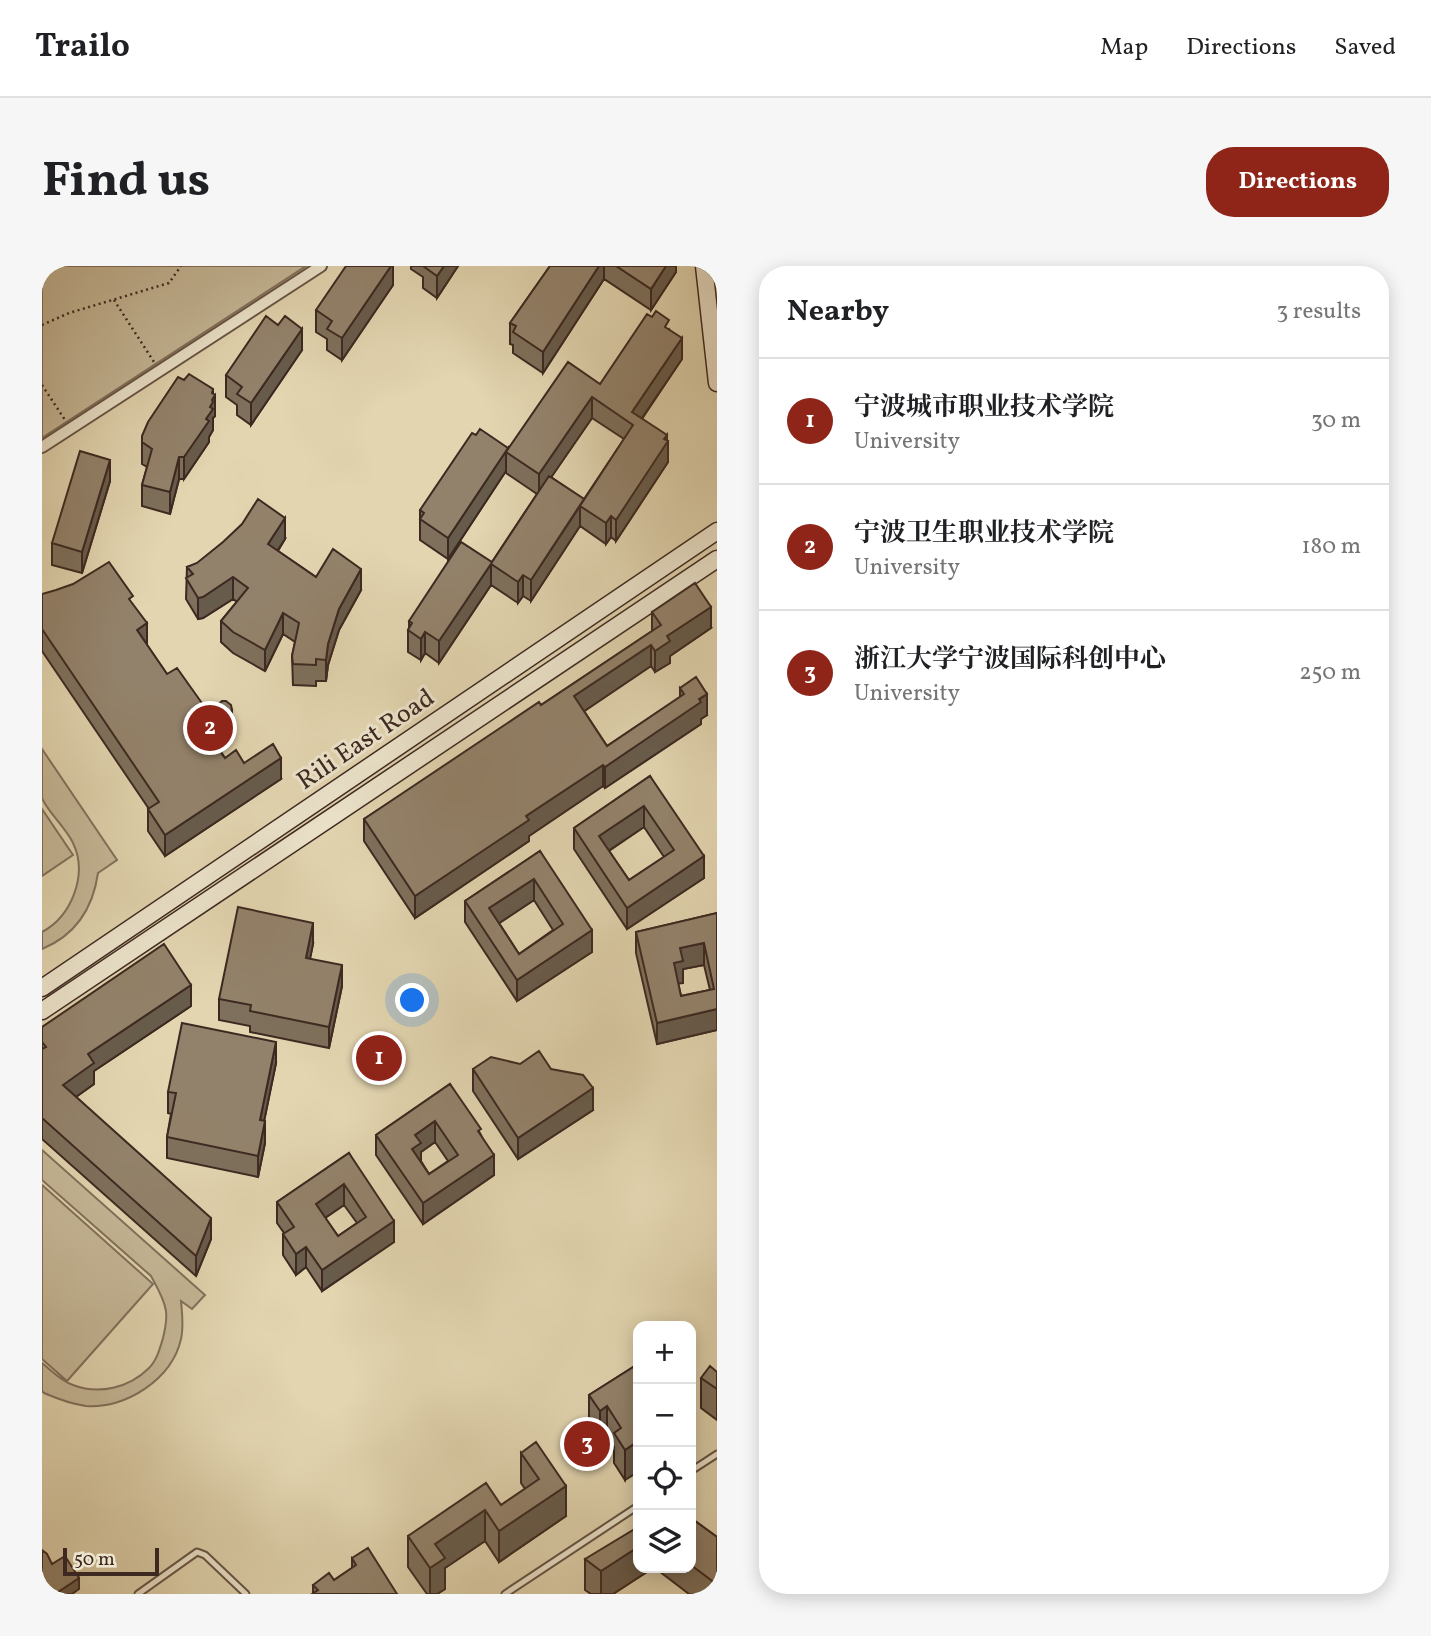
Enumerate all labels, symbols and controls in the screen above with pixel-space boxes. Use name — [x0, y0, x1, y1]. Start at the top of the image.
text: Trailo — [35, 25, 130, 71]
text: Map — [1100, 31, 1148, 65]
text: Directions — [1186, 31, 1296, 65]
text: Saved — [1334, 31, 1396, 65]
button: Directions — [1206, 147, 1389, 217]
text: Find us — [42, 148, 210, 217]
text: Nearby — [787, 291, 889, 333]
text: 3 results — [1276, 296, 1361, 328]
text: 宁波城市职业技术学院 — [854, 390, 1114, 426]
text: 1 — [805, 405, 815, 437]
text: 30 m — [1311, 405, 1361, 437]
text: University — [854, 426, 960, 458]
text: 宁波卫生职业技术学院 — [854, 516, 1114, 552]
text: 2 — [804, 531, 816, 563]
text: 180 m — [1302, 531, 1361, 563]
text: University — [854, 552, 960, 584]
text: 浙江大学宁波国际科创中心 — [854, 642, 1166, 678]
text: 3 — [804, 657, 816, 689]
text: 250 m — [1299, 657, 1361, 689]
text: University — [854, 678, 960, 710]
street label: Rili East Road — [290, 681, 442, 799]
pin: 2 — [187, 702, 233, 754]
your location — [395, 983, 429, 1017]
pin: 1 — [356, 1032, 402, 1084]
map controls — [633, 1321, 696, 1573]
button: + — [633, 1321, 696, 1384]
button: − — [633, 1384, 696, 1447]
pin: 3 — [564, 1418, 610, 1470]
button: locate — [633, 1447, 696, 1510]
button: layers — [633, 1510, 696, 1573]
scale bar — [63, 1545, 159, 1577]
text: 50 m — [74, 1547, 115, 1573]

